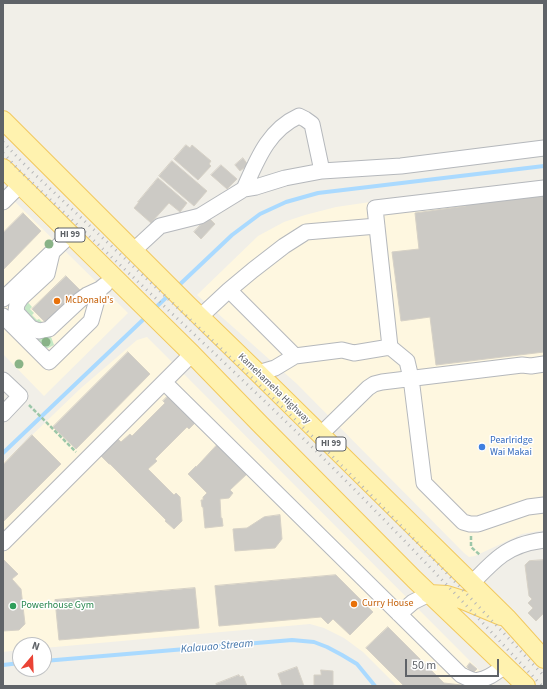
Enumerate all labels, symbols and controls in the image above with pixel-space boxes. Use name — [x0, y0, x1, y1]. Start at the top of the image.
road number: HI 99 — [55, 228, 85, 242]
place label: McDonald's — [65, 295, 113, 307]
marker: McDonald's — [52, 296, 62, 306]
street label: Kamehameha Highway — [235, 351, 313, 427]
place label: Pearlridge Wai Makai — [490, 435, 533, 458]
road number: HI 99 — [316, 437, 346, 451]
marker: Pearlridge Wai Makai — [477, 442, 487, 452]
place label: Curry House — [362, 598, 413, 610]
marker: Curry House — [349, 599, 359, 609]
place label: Powerhouse Gym — [21, 600, 94, 612]
marker: Powerhouse Gym — [8, 601, 18, 611]
north arrow — [12, 637, 52, 677]
water label: Kalauao Stream — [180, 637, 254, 657]
text: N — [30, 638, 42, 654]
scale bar — [407, 651, 501, 677]
text: 50 m — [412, 657, 436, 674]

